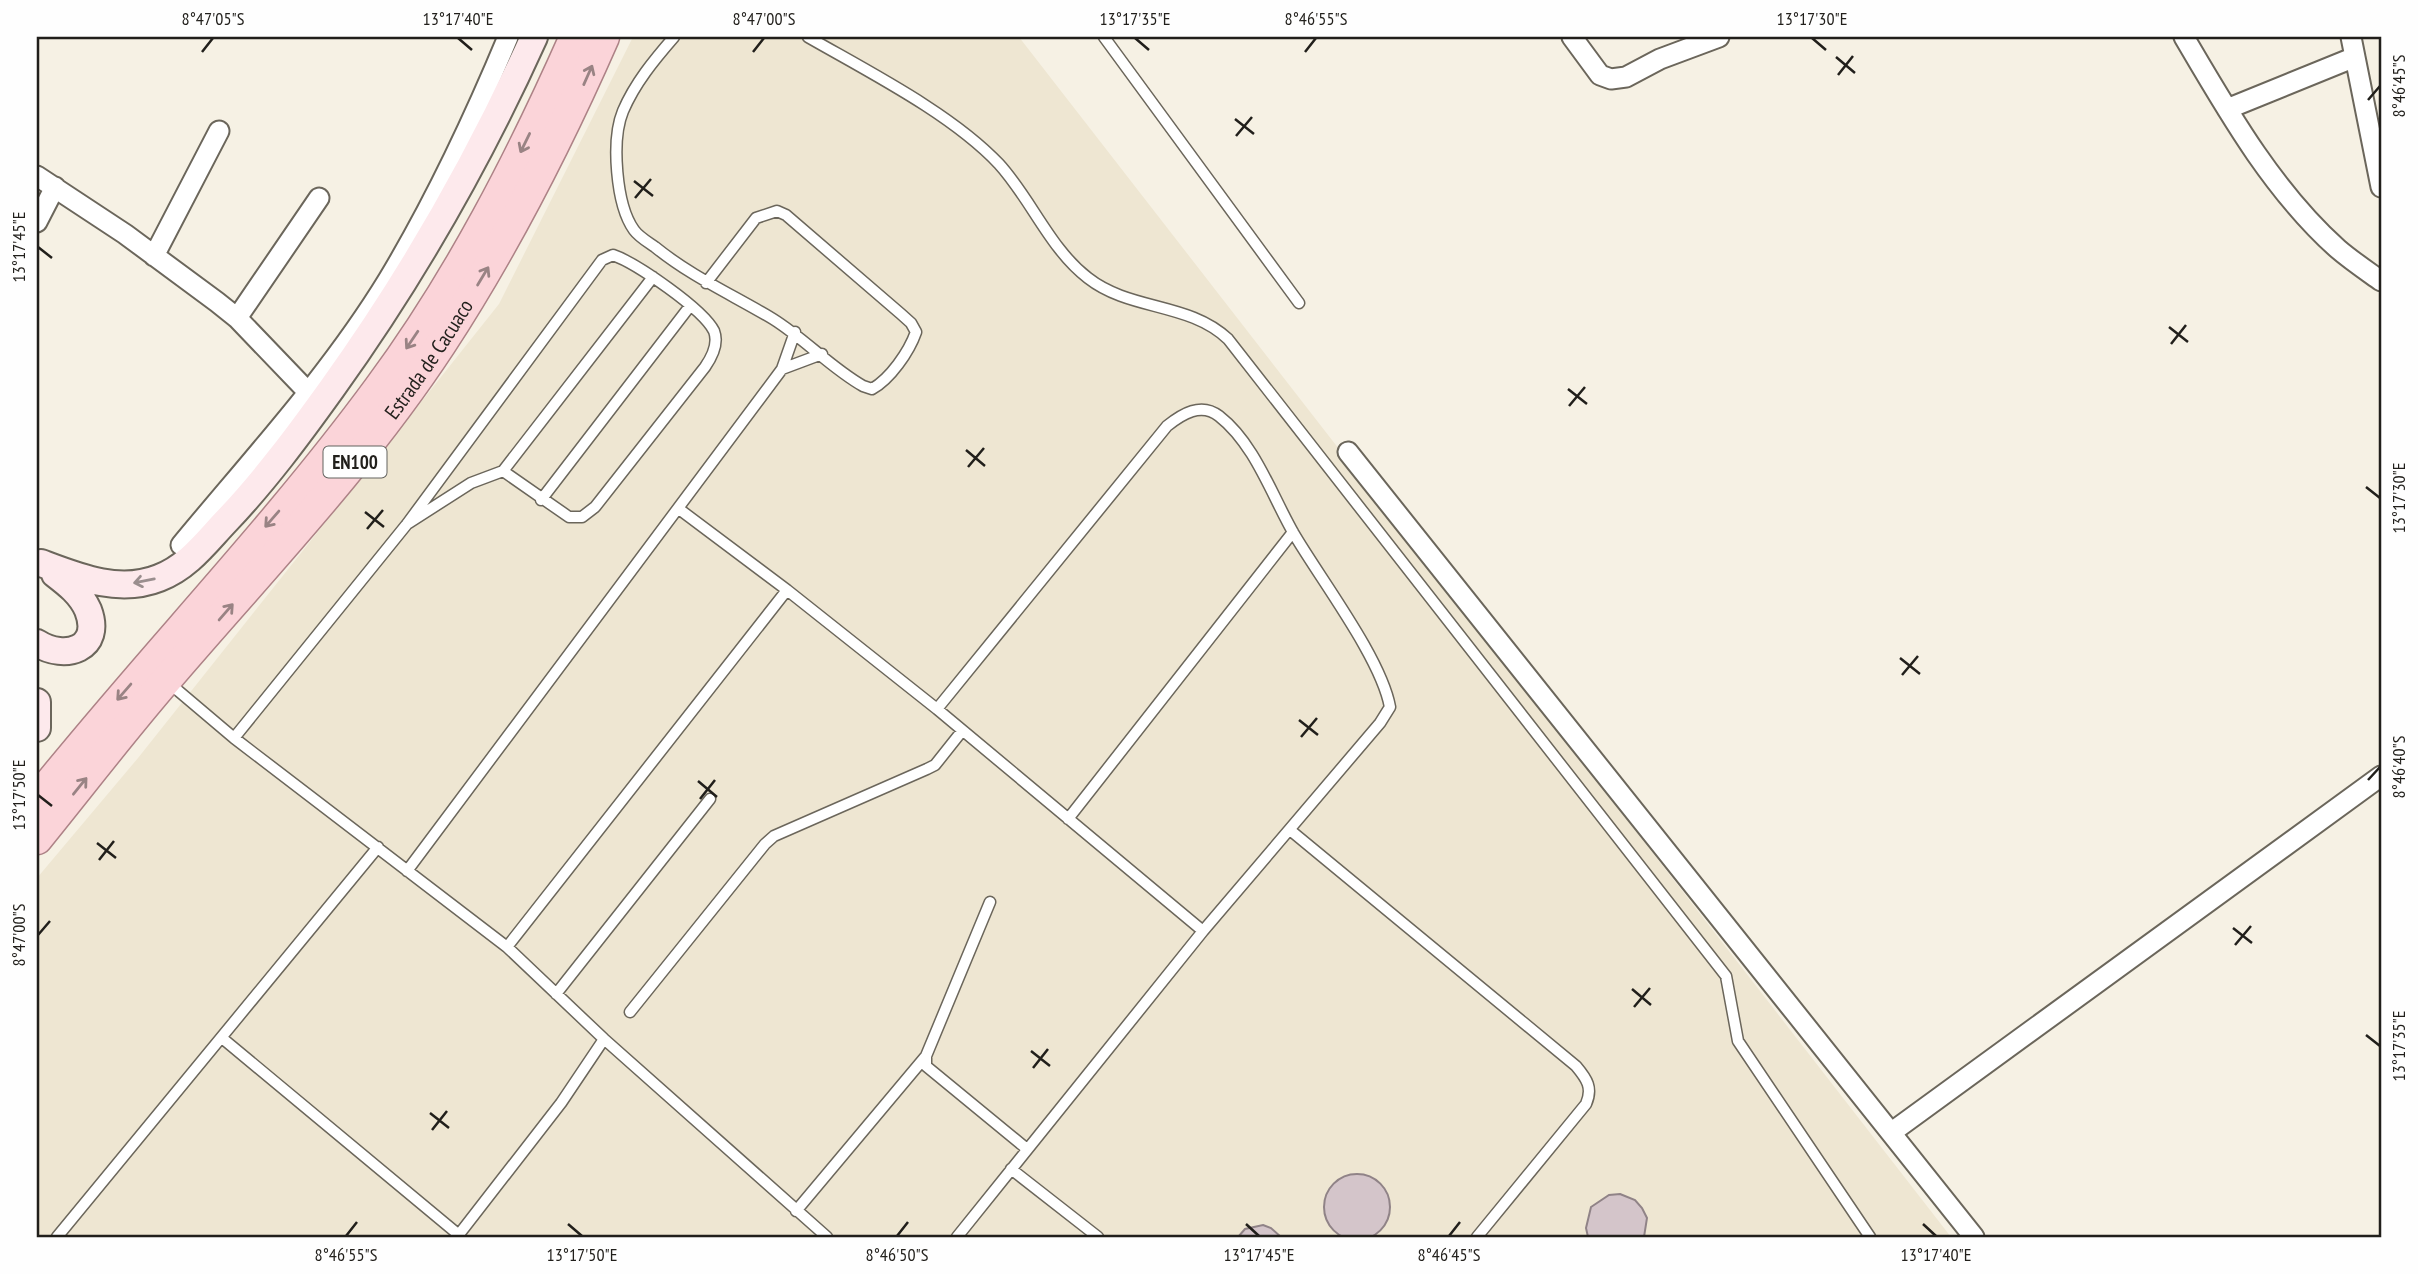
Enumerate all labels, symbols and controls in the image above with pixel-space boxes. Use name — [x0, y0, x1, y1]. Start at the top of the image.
text: 8°47'05"S — [182, 7, 245, 30]
text: 13°17'40"E — [423, 7, 493, 30]
text: 8°47'00"S — [733, 7, 796, 30]
text: 13°17'35"E — [1100, 7, 1170, 30]
text: 8°46'55"S — [1285, 7, 1348, 30]
text: 13°17'30"E — [1777, 7, 1847, 30]
text: 8°46'45"S — [2387, 54, 2410, 117]
one-way arrow — [582, 64, 595, 86]
one-way arrow — [517, 132, 531, 153]
text: 13°17'45"E — [7, 212, 30, 282]
one-way arrow — [476, 267, 490, 287]
street label: Estrada de Cacuaco — [378, 294, 479, 424]
one-way arrow — [405, 330, 419, 349]
road number: EN100 — [324, 446, 386, 477]
text: 13°17'30"E — [2387, 463, 2410, 533]
one-way arrow — [264, 510, 280, 528]
one-way arrow — [133, 575, 156, 589]
one-way arrow — [218, 603, 234, 621]
one-way arrow — [116, 683, 132, 701]
text: 8°46'40"S — [2387, 735, 2410, 798]
text: 13°17'50"E — [7, 760, 30, 830]
one-way arrow — [72, 778, 87, 796]
text: 8°47'00"S — [7, 903, 30, 966]
text: 13°17'35"E — [2387, 1011, 2410, 1081]
text: 8°46'55"S — [315, 1243, 378, 1266]
text: 13°17'50"E — [547, 1243, 617, 1266]
text: 8°46'50"S — [866, 1243, 929, 1266]
text: 13°17'45"E — [1224, 1243, 1294, 1266]
text: 8°46'45"S — [1418, 1243, 1481, 1266]
text: 13°17'40"E — [1901, 1243, 1971, 1266]

